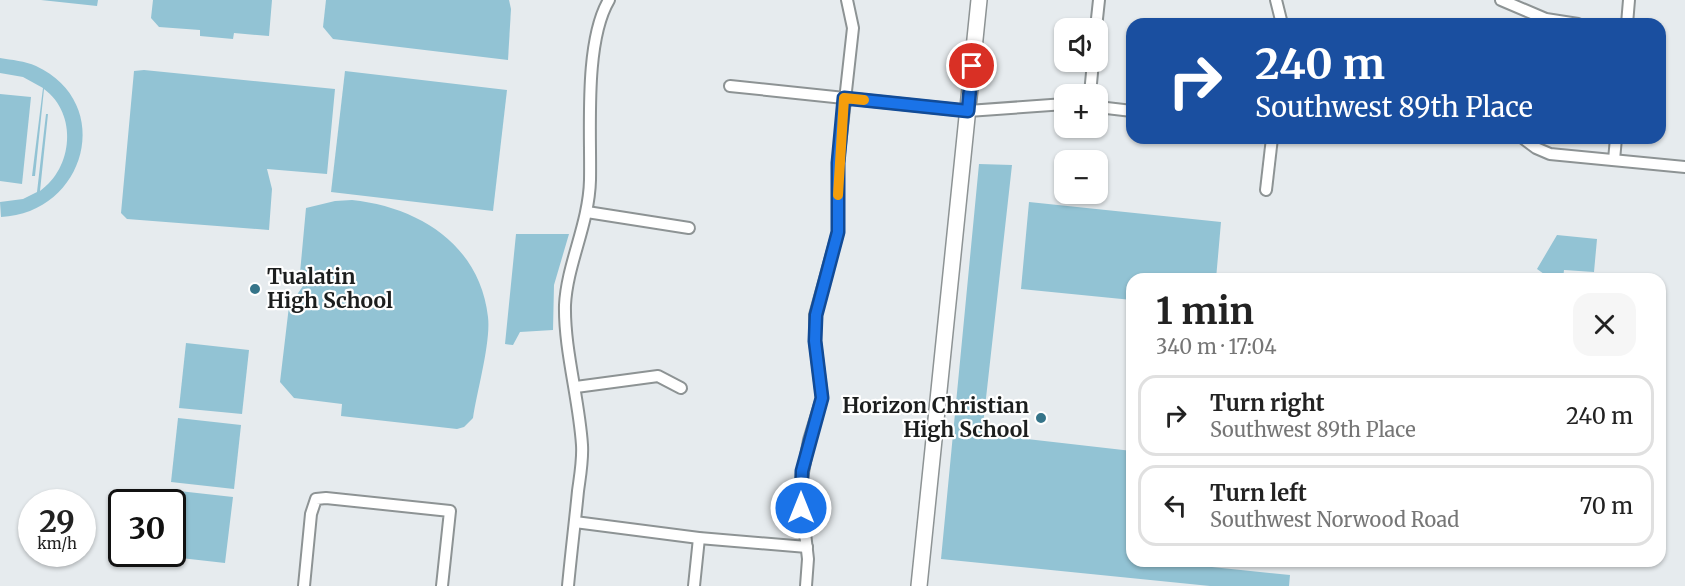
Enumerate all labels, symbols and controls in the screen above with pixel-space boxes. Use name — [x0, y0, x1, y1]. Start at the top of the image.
map controls — [1054, 18, 1108, 204]
button: sound — [1054, 18, 1108, 72]
text: 240 m — [1255, 38, 1385, 90]
pin — [946, 40, 997, 91]
icon: right — [1156, 42, 1234, 120]
icon: arrive — [955, 49, 988, 82]
button: + — [1054, 84, 1108, 138]
text: Southwest 89th Place — [1255, 90, 1533, 124]
button: − — [1054, 150, 1108, 204]
place label: Tualatin High School — [267, 263, 393, 314]
marker: Tualatin High School — [248, 282, 262, 296]
text: 1 min — [1156, 289, 1254, 334]
button: close — [1573, 293, 1636, 356]
text: 340 m · 17:04 — [1156, 334, 1276, 359]
text: Turn right — [1210, 389, 1324, 417]
place label: Horizon Christian High School — [842, 392, 1029, 443]
icon: right — [1159, 399, 1192, 432]
text: 240 m — [1566, 402, 1633, 430]
marker: Horizon Christian High School — [1034, 411, 1048, 425]
text: Southwest 89th Place — [1210, 417, 1416, 442]
position arrow — [769, 476, 833, 540]
text: Turn left — [1210, 479, 1307, 507]
speed limit sign: 30 — [108, 489, 186, 567]
icon: left — [1159, 489, 1192, 522]
text: 70 m — [1580, 492, 1633, 520]
text: 29 — [39, 502, 75, 540]
text: Southwest Norwood Road — [1210, 507, 1459, 532]
text: km/h — [37, 534, 77, 553]

